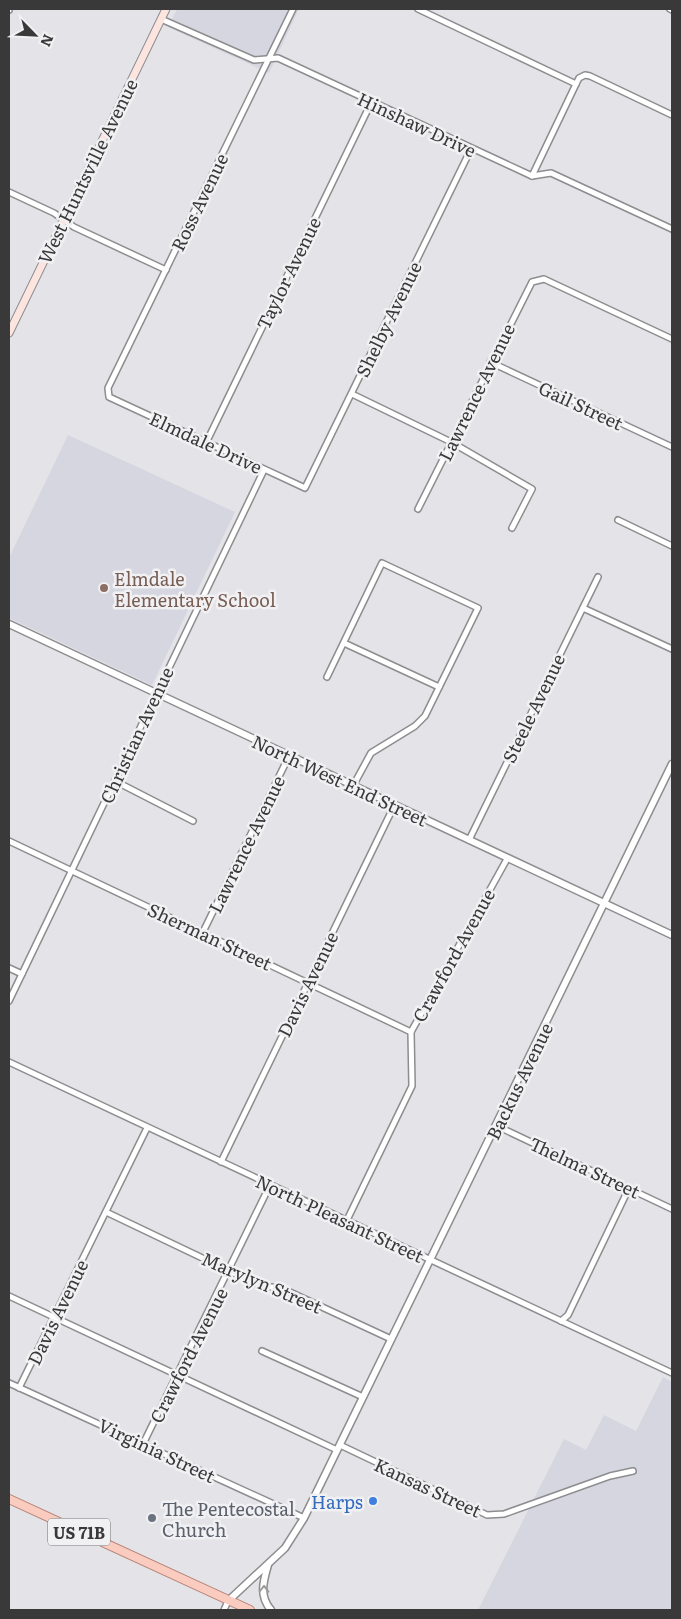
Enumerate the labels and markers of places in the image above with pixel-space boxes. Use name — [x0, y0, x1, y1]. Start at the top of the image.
place label: Elmdale Elementary School — [114, 565, 276, 613]
marker: Elmdale Elementary School — [98, 582, 110, 594]
place label: Harps — [311, 1488, 363, 1515]
place label: The Pentecostal Church — [162, 1495, 295, 1543]
marker: Harps — [367, 1495, 379, 1507]
marker: The Pentecostal Church — [146, 1512, 158, 1524]

